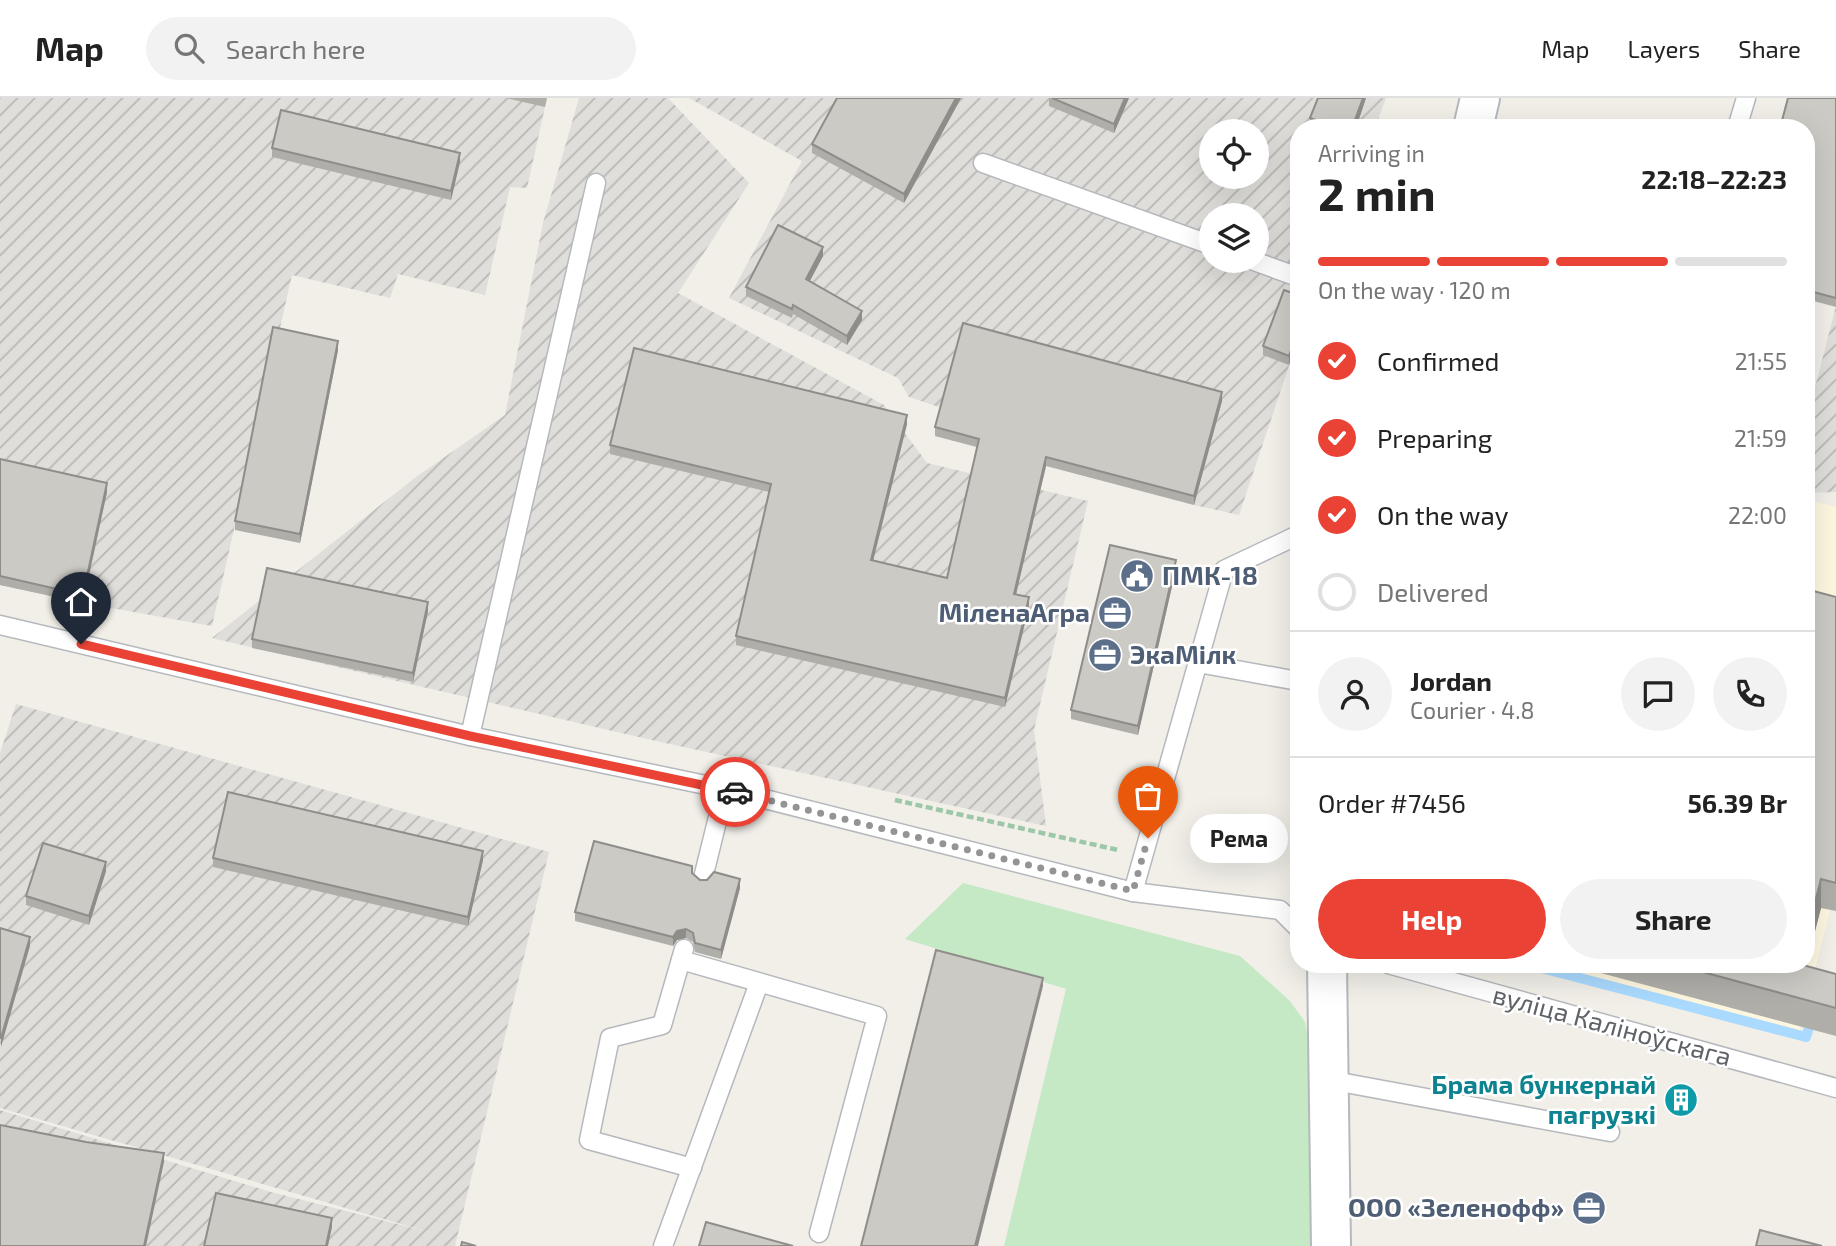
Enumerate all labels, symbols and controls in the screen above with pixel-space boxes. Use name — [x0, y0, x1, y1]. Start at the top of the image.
search box — [146, 17, 636, 80]
text: Map — [35, 28, 104, 68]
icon: search — [170, 29, 208, 67]
text: Search here — [226, 33, 365, 64]
text: Map — [1541, 34, 1589, 63]
text: Layers — [1627, 34, 1700, 63]
text: Share — [1738, 34, 1801, 63]
map controls — [1199, 119, 1269, 273]
button: locate — [1199, 119, 1269, 189]
text: Arriving in — [1318, 139, 1425, 167]
text: 22:18–22:23 — [1641, 163, 1787, 194]
text: 2 min — [1318, 165, 1436, 220]
button: layers — [1199, 203, 1269, 273]
text: On the way · 120 m — [1318, 276, 1511, 304]
icon: check — [1318, 342, 1356, 380]
text: Confirmed — [1377, 345, 1500, 376]
text: 21:55 — [1735, 347, 1787, 375]
icon: check — [1318, 419, 1356, 457]
text: Preparing — [1377, 422, 1492, 453]
text: 21:59 — [1734, 424, 1787, 452]
icon: check — [1318, 496, 1356, 534]
text: On the way — [1377, 499, 1508, 530]
text: 22:00 — [1728, 501, 1787, 529]
public building icon: ПМК-18 — [1118, 557, 1156, 595]
place label: ПМК-18 — [1162, 559, 1258, 590]
pin — [51, 572, 111, 644]
text: Delivered — [1377, 576, 1489, 607]
icon: home — [62, 583, 100, 621]
office icon: МіленаАгра — [1096, 594, 1134, 632]
place label: МіленаАгра — [938, 596, 1090, 627]
office icon: ЭкаМілк — [1086, 636, 1124, 674]
place label: ЭкаМілк — [1130, 638, 1237, 669]
button: person — [1318, 657, 1392, 731]
button: chat — [1621, 657, 1695, 731]
button: phone — [1713, 657, 1787, 731]
text: Jordan — [1410, 665, 1492, 696]
text: Courier · 4.8 — [1410, 696, 1534, 724]
courier — [700, 757, 770, 827]
pin — [1118, 766, 1178, 838]
icon: car — [716, 773, 754, 811]
icon: bag — [1129, 777, 1167, 815]
text: Order #7456 — [1318, 787, 1466, 818]
text: 56.39 Br — [1688, 787, 1787, 818]
callout: Рема — [1190, 814, 1288, 862]
text: Рема — [1210, 824, 1268, 852]
button: Help — [1318, 879, 1546, 959]
button: Share — [1560, 879, 1787, 959]
street label: вуліца Каліноўскага — [1489, 978, 1735, 1072]
place label: Брама бункернай пагрузкі — [1431, 1068, 1656, 1129]
building icon: Брама бункернай пагрузкі — [1662, 1081, 1700, 1119]
office icon: ООО «Зеленофф» — [1570, 1189, 1608, 1227]
place label: ООО «Зеленофф» — [1348, 1191, 1564, 1222]

